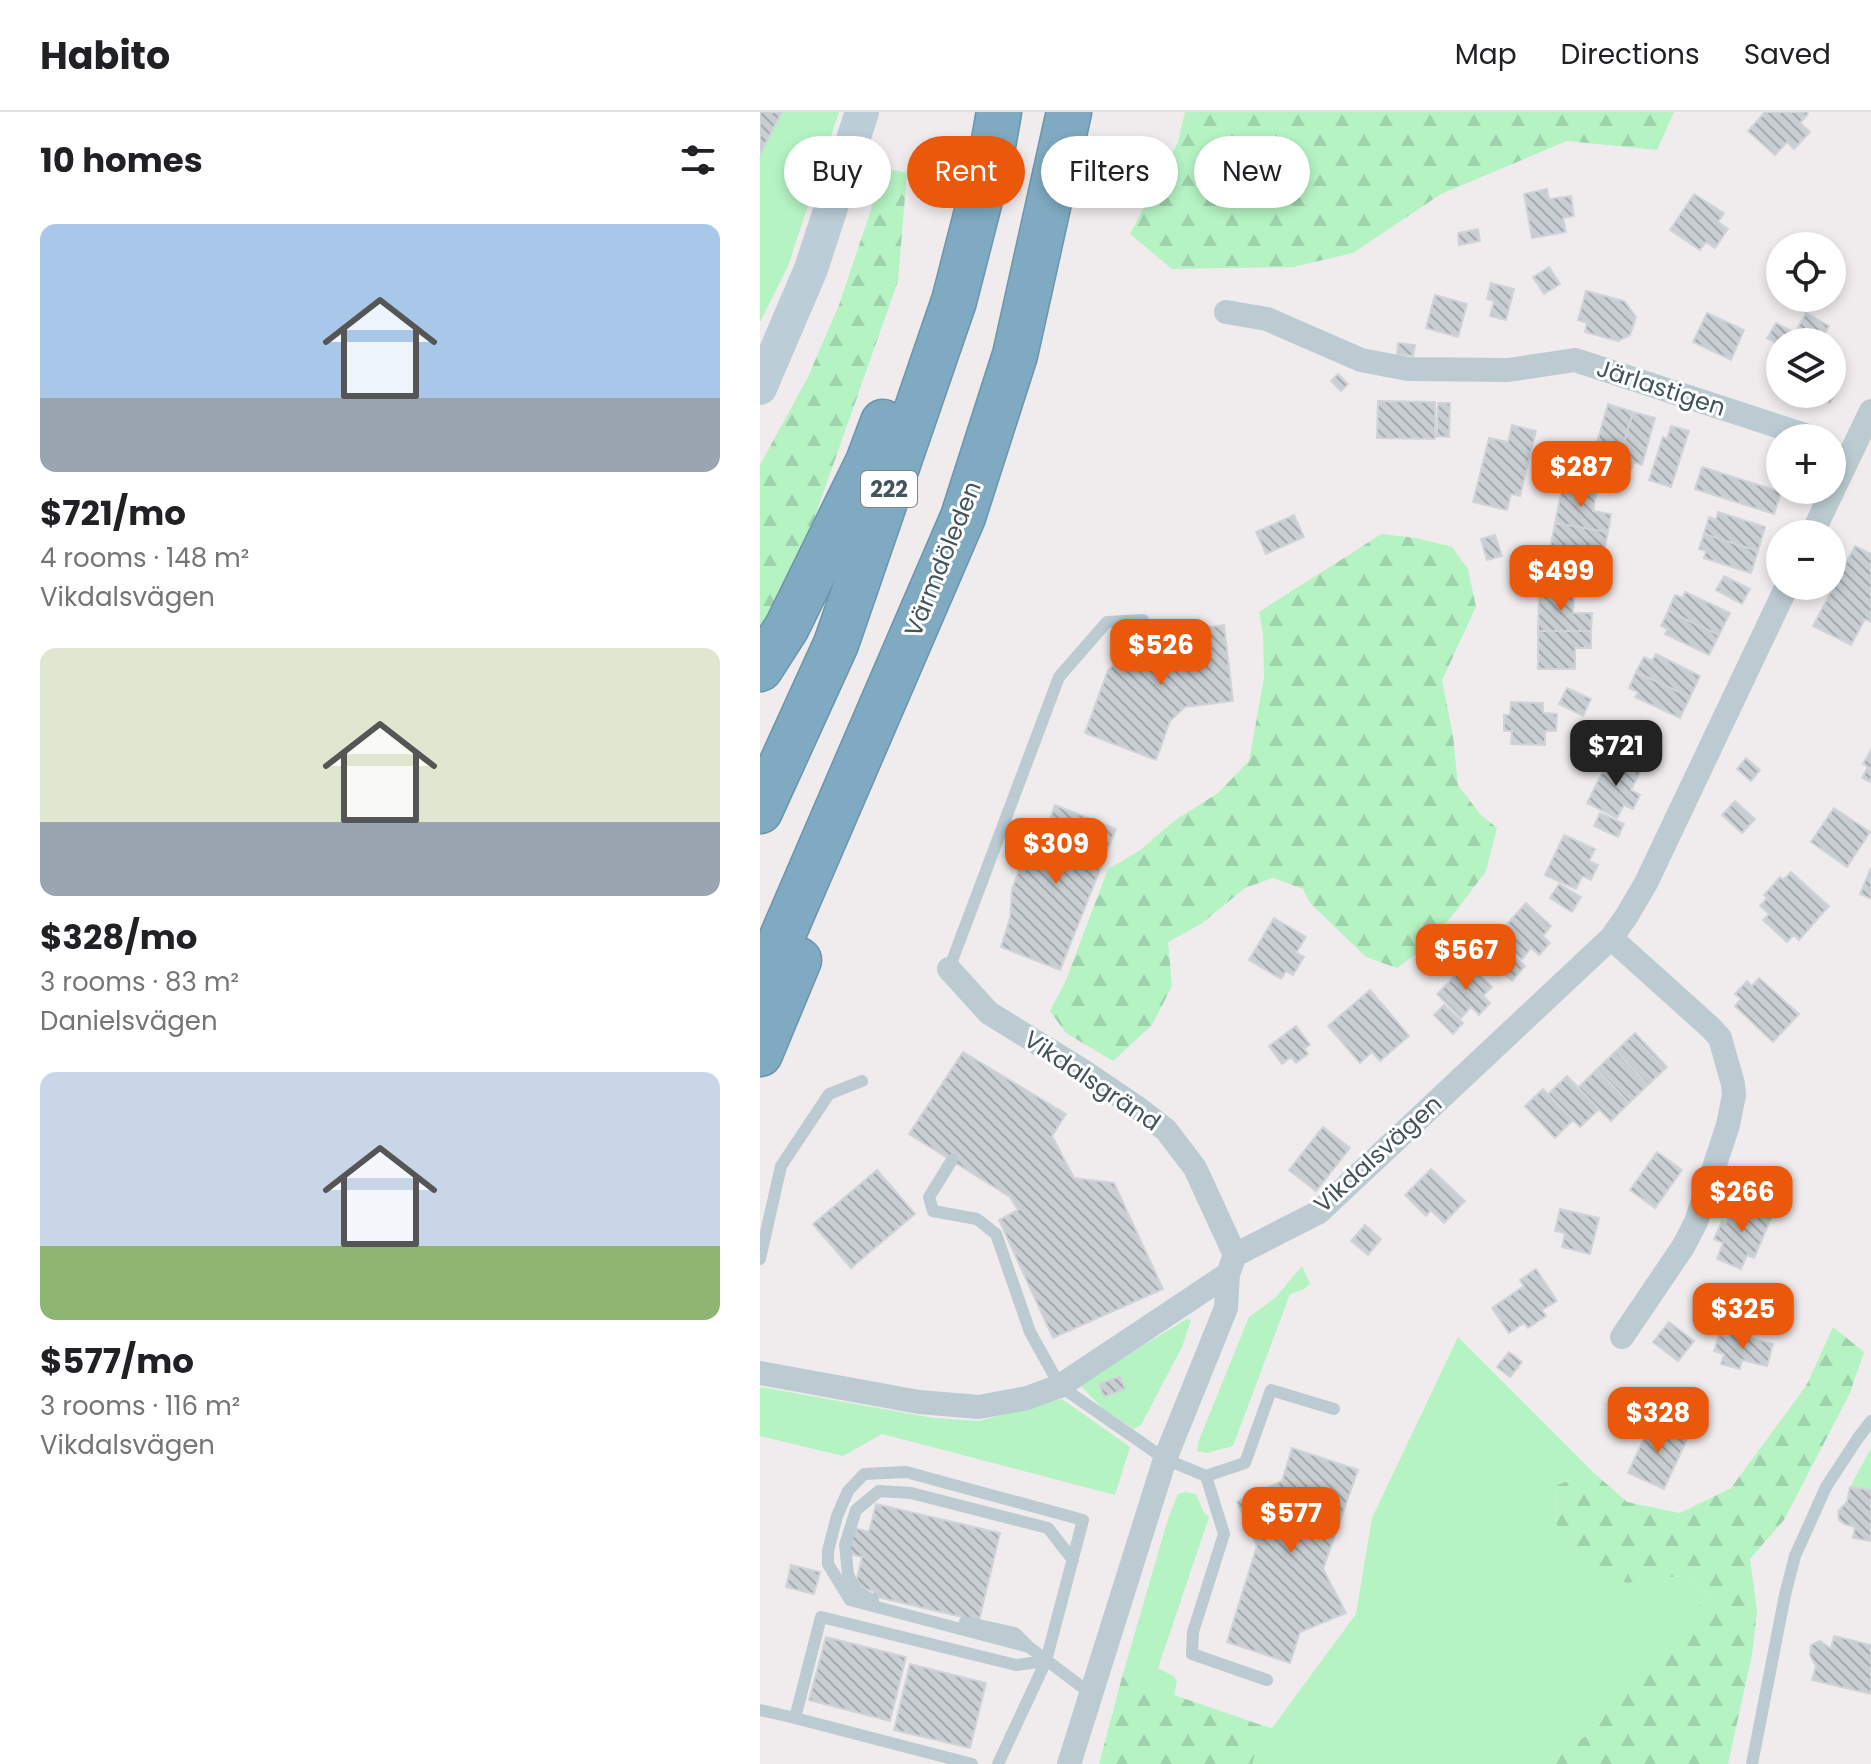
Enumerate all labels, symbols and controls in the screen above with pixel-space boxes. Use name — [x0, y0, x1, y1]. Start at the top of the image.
text: Habito — [40, 29, 170, 82]
text: Map — [1455, 35, 1517, 74]
text: Directions — [1561, 35, 1700, 74]
text: Saved — [1744, 35, 1831, 74]
text: 10 homes — [40, 136, 203, 184]
chip: Buy — [784, 136, 891, 208]
chip: Rent — [907, 136, 1025, 208]
chip: Filters — [1041, 136, 1178, 208]
chip: New — [1194, 136, 1310, 208]
icon: filters — [676, 138, 720, 182]
map controls — [1766, 232, 1846, 600]
button: locate — [1766, 232, 1846, 312]
icon: home — [308, 276, 452, 420]
button: layers — [1766, 328, 1846, 408]
street label: Järlastigen — [1592, 351, 1730, 424]
button: + — [1766, 424, 1846, 504]
pin: $287 — [1534, 441, 1628, 509]
text: $287 — [1550, 449, 1612, 485]
road number: 222 — [861, 471, 917, 507]
street label: Värmdöleden — [896, 476, 989, 641]
text: $721/mo — [40, 489, 186, 537]
button: − — [1766, 520, 1846, 600]
text: 4 rooms · 148 m² — [40, 540, 249, 576]
pin: $499 — [1514, 545, 1608, 613]
text: $499 — [1528, 553, 1594, 589]
text: Vikdalsvägen — [40, 579, 215, 615]
pin: $526 — [1114, 619, 1208, 687]
text: $526 — [1128, 627, 1194, 663]
icon: home — [308, 700, 452, 844]
pin: $721 — [1569, 720, 1663, 788]
text: $721 — [1588, 728, 1644, 764]
pin: $309 — [1009, 818, 1103, 886]
text: $309 — [1023, 826, 1089, 862]
text: $328/mo — [40, 913, 197, 961]
pin: $567 — [1419, 924, 1513, 992]
text: $567 — [1434, 932, 1498, 968]
text: 3 rooms · 83 m² — [40, 964, 239, 1000]
text: Danielsvägen — [40, 1003, 218, 1039]
street label: Vikdalsgränd — [1017, 1023, 1167, 1139]
street label: Vikdalsvägen — [1307, 1087, 1449, 1220]
icon: home — [308, 1124, 452, 1268]
pin: $266 — [1695, 1166, 1789, 1234]
text: $266 — [1709, 1174, 1775, 1210]
pin: $325 — [1696, 1283, 1790, 1351]
text: $325 — [1711, 1291, 1775, 1327]
text: $577/mo — [40, 1337, 194, 1385]
pin: $328 — [1611, 1387, 1705, 1455]
text: 3 rooms · 116 m² — [40, 1388, 240, 1424]
text: $328 — [1626, 1395, 1690, 1431]
text: Vikdalsvägen — [40, 1427, 215, 1463]
pin: $577 — [1244, 1487, 1338, 1555]
text: $577 — [1260, 1495, 1322, 1531]

